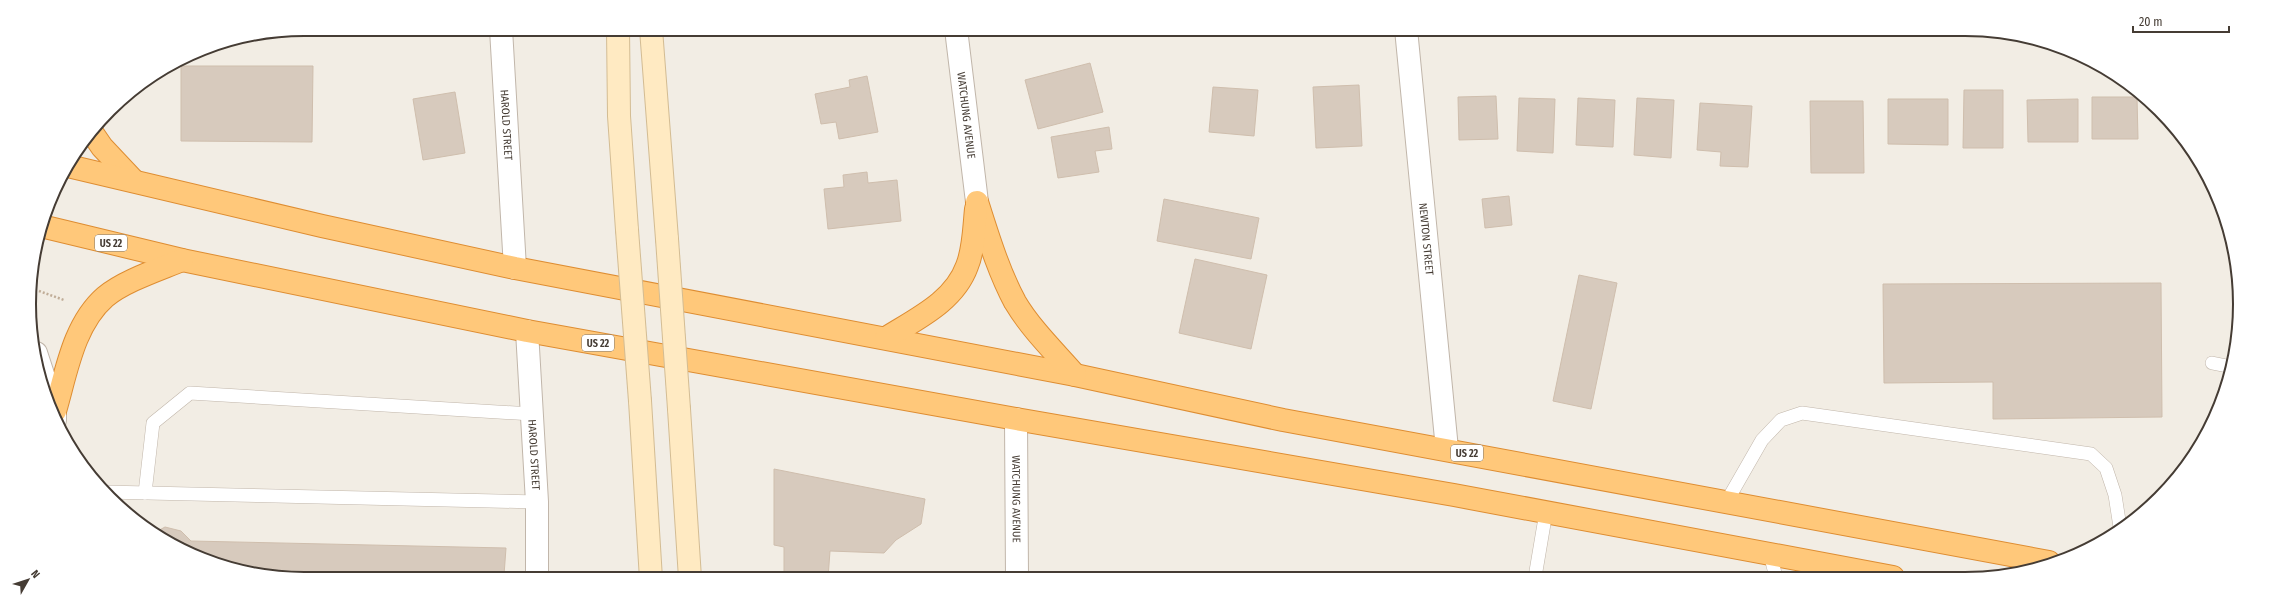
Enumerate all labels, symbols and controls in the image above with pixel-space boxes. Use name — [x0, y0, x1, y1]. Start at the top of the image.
scale bar — [2133, 8, 2229, 34]
text: 20 m — [2139, 15, 2163, 29]
street label: WATCHUNG AVENUE — [954, 71, 978, 160]
street label: HAROLD STREET — [498, 89, 515, 162]
street label: NEWTON STREET — [1416, 202, 1436, 277]
road number: US 22 — [95, 235, 127, 251]
road number: US 22 — [582, 335, 614, 351]
street label: HAROLD STREET — [525, 419, 542, 492]
road number: US 22 — [1451, 445, 1483, 461]
street label: WATCHUNG AVENUE — [1009, 455, 1023, 543]
north arrow — [8, 560, 48, 600]
text: N — [28, 567, 43, 581]

